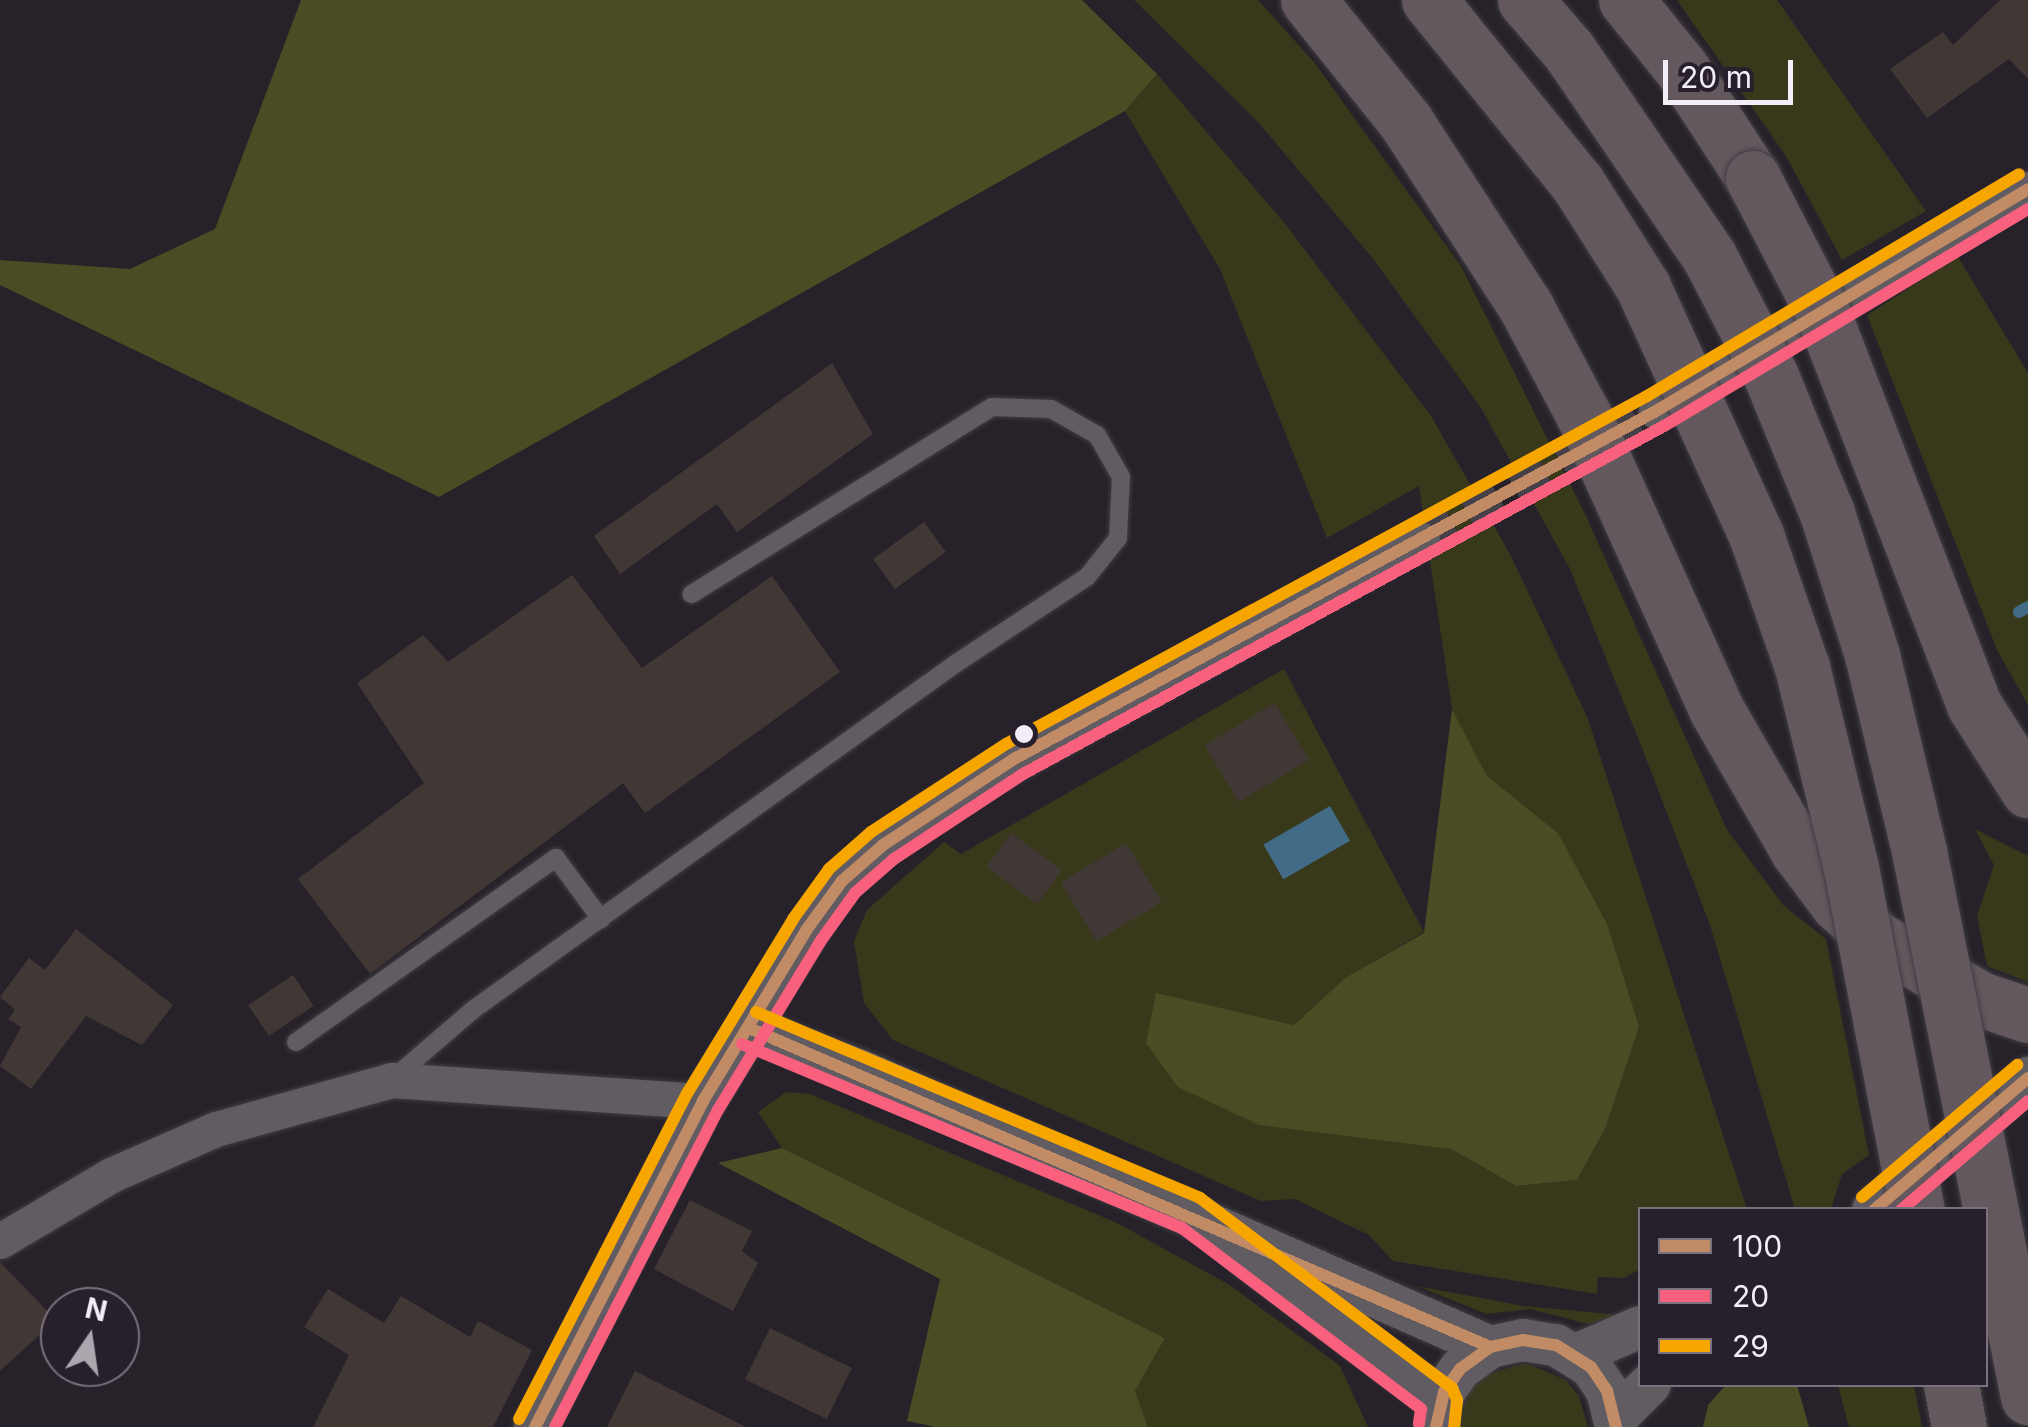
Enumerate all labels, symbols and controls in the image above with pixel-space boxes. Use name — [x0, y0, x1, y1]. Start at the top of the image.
scale bar — [1668, 40, 1798, 102]
text: 20 m — [1680, 59, 1752, 95]
unlabelled marker — [1014, 724, 1034, 744]
legend — [1638, 1207, 1988, 1387]
text: 100 — [1732, 1228, 1782, 1264]
text: 20 — [1732, 1278, 1769, 1314]
north arrow — [40, 1287, 140, 1387]
text: N — [82, 1291, 111, 1329]
text: 29 — [1732, 1328, 1769, 1364]

